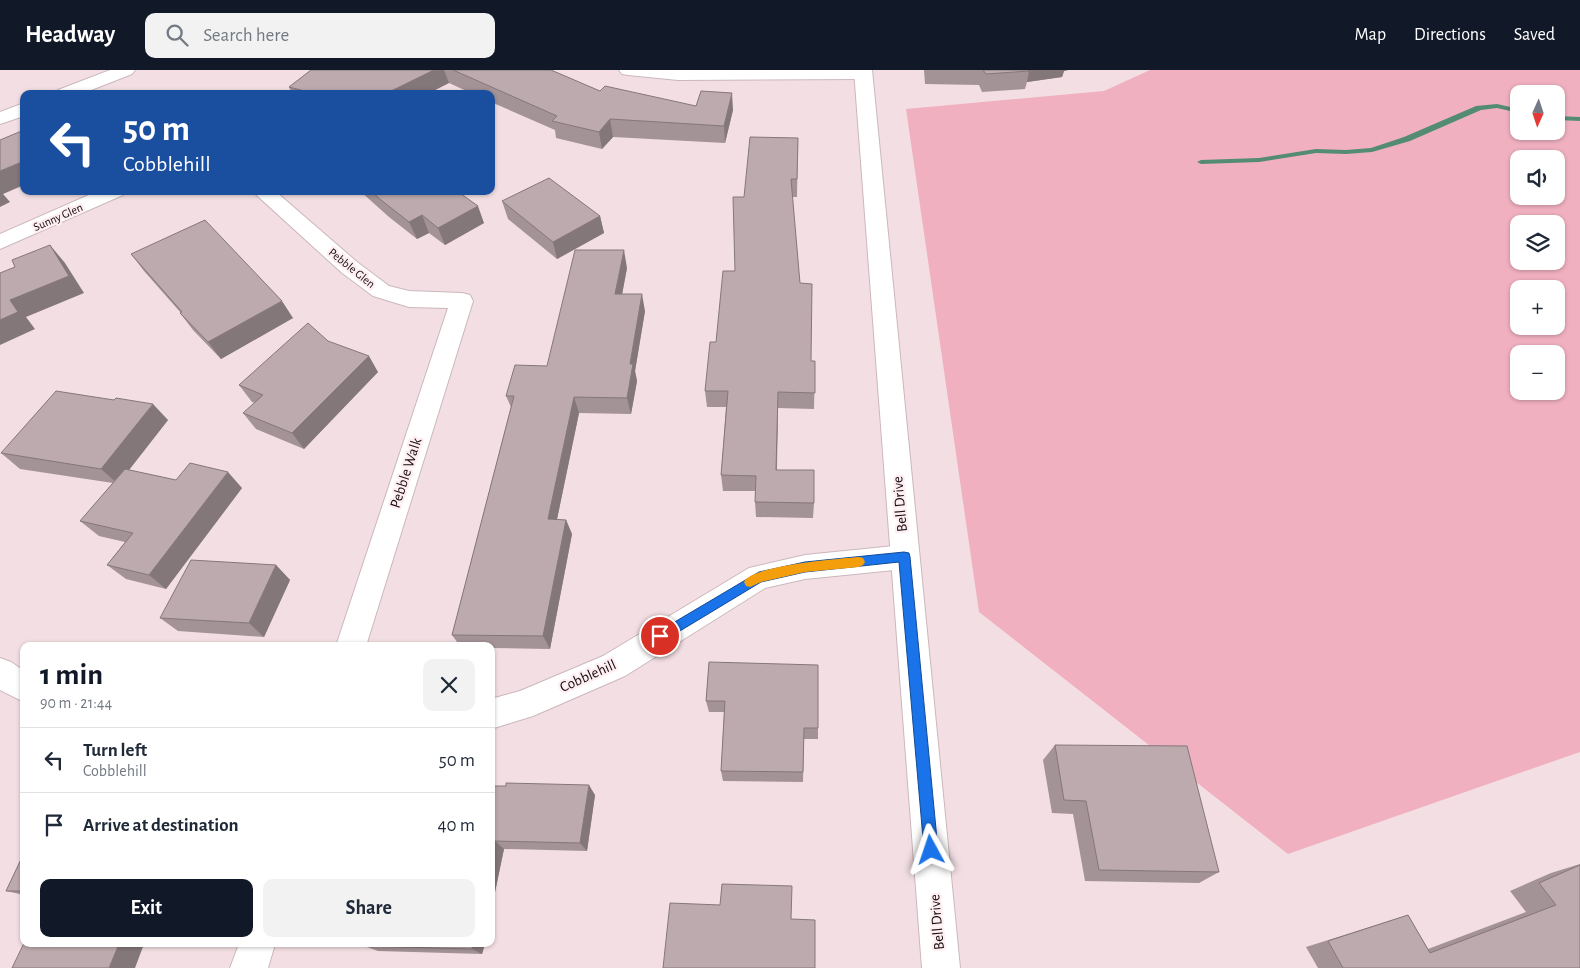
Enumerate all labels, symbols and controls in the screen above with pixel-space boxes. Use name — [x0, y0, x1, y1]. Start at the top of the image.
search box — [145, 13, 495, 58]
icon: search — [163, 21, 191, 49]
text: Headway — [25, 23, 115, 47]
text: Search here — [203, 26, 289, 45]
text: Map — [1355, 26, 1386, 44]
text: Directions — [1414, 26, 1486, 44]
text: Saved — [1514, 26, 1555, 44]
north arrow — [1510, 85, 1565, 140]
map controls — [1510, 85, 1565, 400]
icon: left — [40, 110, 105, 175]
text: 50 m — [123, 112, 190, 147]
button: sound — [1510, 150, 1565, 205]
text: Cobblehill — [123, 153, 211, 175]
street label: Sunny Glen — [32, 201, 85, 234]
button: layers — [1510, 215, 1565, 270]
street label: Pebble Glen — [327, 246, 377, 290]
button: + — [1510, 280, 1565, 335]
button: − — [1510, 345, 1565, 400]
street label: Pebble Walk — [388, 436, 424, 510]
street label: Bell Drive — [890, 475, 910, 533]
pin — [639, 615, 681, 657]
icon: arrive — [646, 622, 674, 650]
street label: Cobblehill — [558, 657, 618, 695]
button: close — [423, 659, 475, 711]
text: 1 min — [40, 660, 103, 690]
text: 90 m · 21:44 — [40, 695, 112, 711]
text: Turn left — [83, 741, 147, 760]
icon: left — [40, 746, 68, 774]
text: 50 m — [439, 751, 475, 770]
text: Cobblehill — [83, 763, 147, 779]
icon: arrive — [40, 811, 68, 839]
text: Arrive at destination — [83, 816, 239, 835]
text: 40 m — [437, 816, 475, 835]
position arrow — [904, 823, 956, 875]
button: Exit — [40, 879, 253, 937]
button: Share — [263, 879, 475, 937]
street label: Bell Drive — [927, 893, 947, 951]

